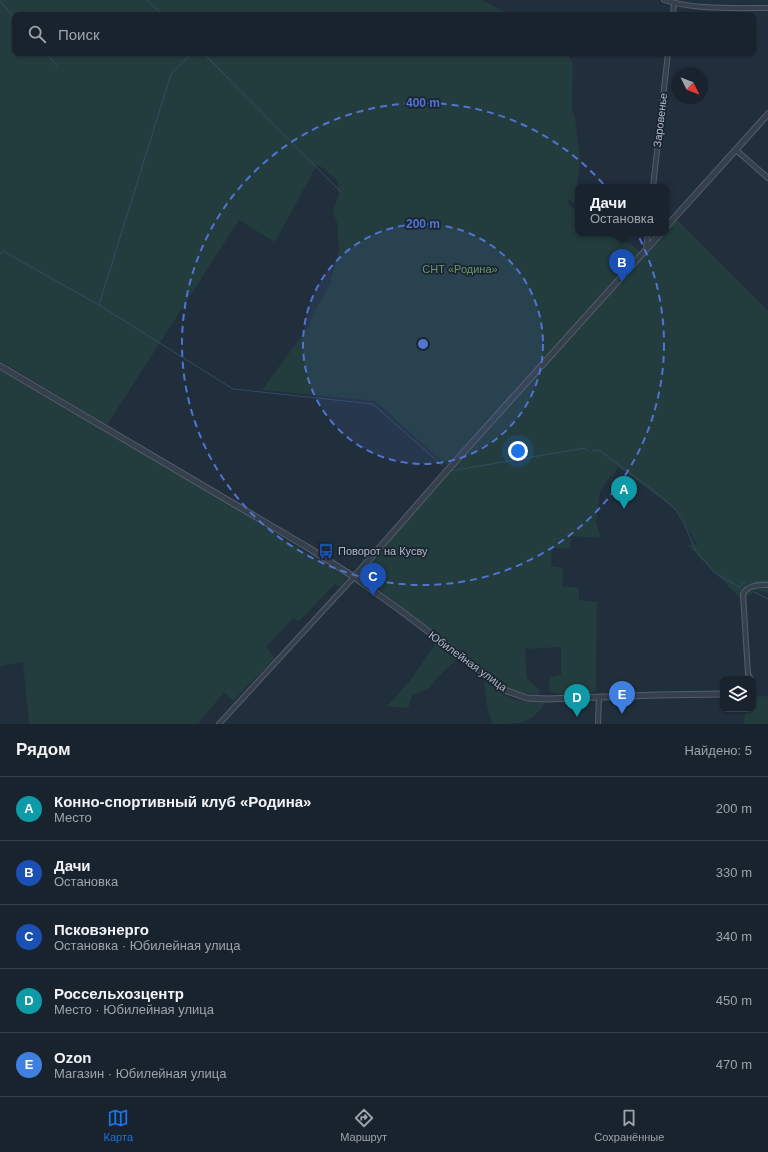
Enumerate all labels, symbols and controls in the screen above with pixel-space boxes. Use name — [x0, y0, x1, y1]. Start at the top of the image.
search box — [12, 12, 756, 56]
icon: search — [26, 23, 48, 45]
text: Поиск — [58, 26, 100, 43]
north arrow — [672, 68, 708, 104]
street label: Заровенье — [651, 92, 669, 148]
text: 400 m — [406, 96, 440, 110]
popup — [575, 184, 669, 236]
text: Дачи — [590, 194, 627, 211]
text: Остановка — [590, 211, 654, 226]
text: 200 m — [406, 217, 440, 231]
pin: B — [609, 249, 635, 282]
park label: СНТ «Родина» — [422, 263, 498, 275]
centre of rings — [416, 337, 430, 351]
your location — [508, 441, 528, 461]
pin: A — [611, 476, 637, 509]
bus stop icon: Поворот на Кусву — [317, 542, 335, 560]
place label: Поворот на Кусву — [338, 545, 428, 557]
pin: C — [360, 563, 386, 596]
street label: Юбилейная улица — [427, 629, 510, 694]
map controls — [720, 676, 756, 712]
button: layers — [720, 676, 756, 712]
pin: E — [609, 681, 635, 714]
pin: D — [564, 684, 590, 717]
text: Рядом — [16, 740, 71, 759]
text: Найдено: 5 — [684, 743, 752, 758]
text: Конно-спортивный клуб «Родина» — [54, 793, 311, 810]
text: A — [24, 801, 34, 816]
text: 200 m — [716, 801, 752, 816]
text: Место — [54, 810, 92, 825]
text: Дачи — [54, 857, 91, 874]
text: B — [24, 865, 34, 880]
text: 330 m — [716, 865, 752, 880]
text: Остановка — [54, 874, 118, 889]
text: Псковэнерго — [54, 921, 149, 938]
text: C — [24, 929, 34, 944]
text: 340 m — [716, 929, 752, 944]
text: Остановка · Юбилейная улица — [54, 938, 240, 953]
text: Россельхозцентр — [54, 985, 184, 1002]
text: D — [24, 993, 34, 1008]
text: 450 m — [716, 993, 752, 1008]
text: Место · Юбилейная улица — [54, 1002, 214, 1017]
text: Ozon — [54, 1049, 92, 1066]
text: E — [25, 1057, 33, 1072]
text: 470 m — [716, 1057, 752, 1072]
text: Магазин · Юбилейная улица — [54, 1066, 226, 1081]
tab: Карта — [104, 1107, 133, 1143]
tab: Маршрут — [340, 1107, 387, 1143]
tab: Сохранённые — [594, 1107, 664, 1143]

